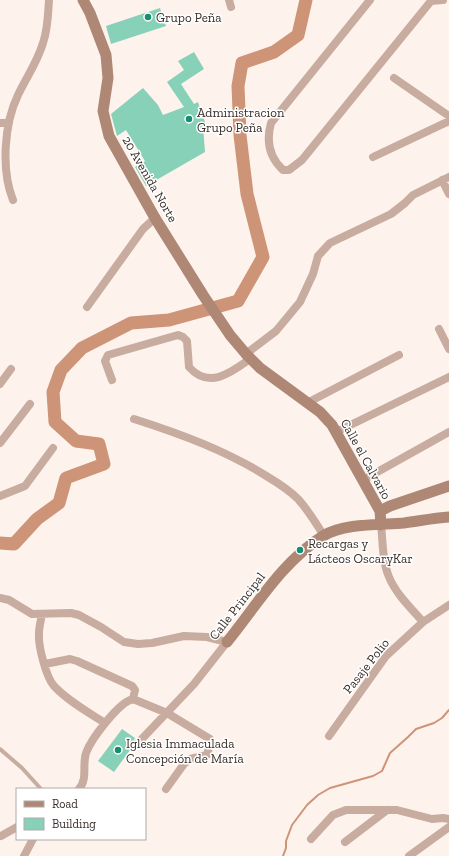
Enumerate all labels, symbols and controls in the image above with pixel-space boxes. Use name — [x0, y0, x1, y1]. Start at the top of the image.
place label: Grupo Peña — [156, 10, 222, 25]
marker: Grupo Peña — [143, 12, 153, 22]
place label: Administracion Grupo Peña — [197, 105, 285, 135]
marker: Administracion Grupo Peña — [184, 114, 194, 124]
street label: 20 Avenida Norte — [119, 133, 181, 225]
street label: Calle el Calvario — [338, 416, 394, 502]
place label: Recargas y Lácteos OscaryKar — [308, 536, 413, 566]
marker: Recargas y Lácteos OscaryKar — [295, 545, 305, 555]
street label: Calle Principal — [206, 569, 268, 643]
street label: Pasaje Polio — [340, 635, 393, 697]
place label: Iglesia Immaculada Concepción de María — [126, 736, 244, 766]
marker: Iglesia Immaculada Concepción de María — [113, 745, 123, 755]
legend — [16, 788, 146, 840]
text: Road — [52, 797, 78, 811]
text: Building — [52, 817, 96, 831]

